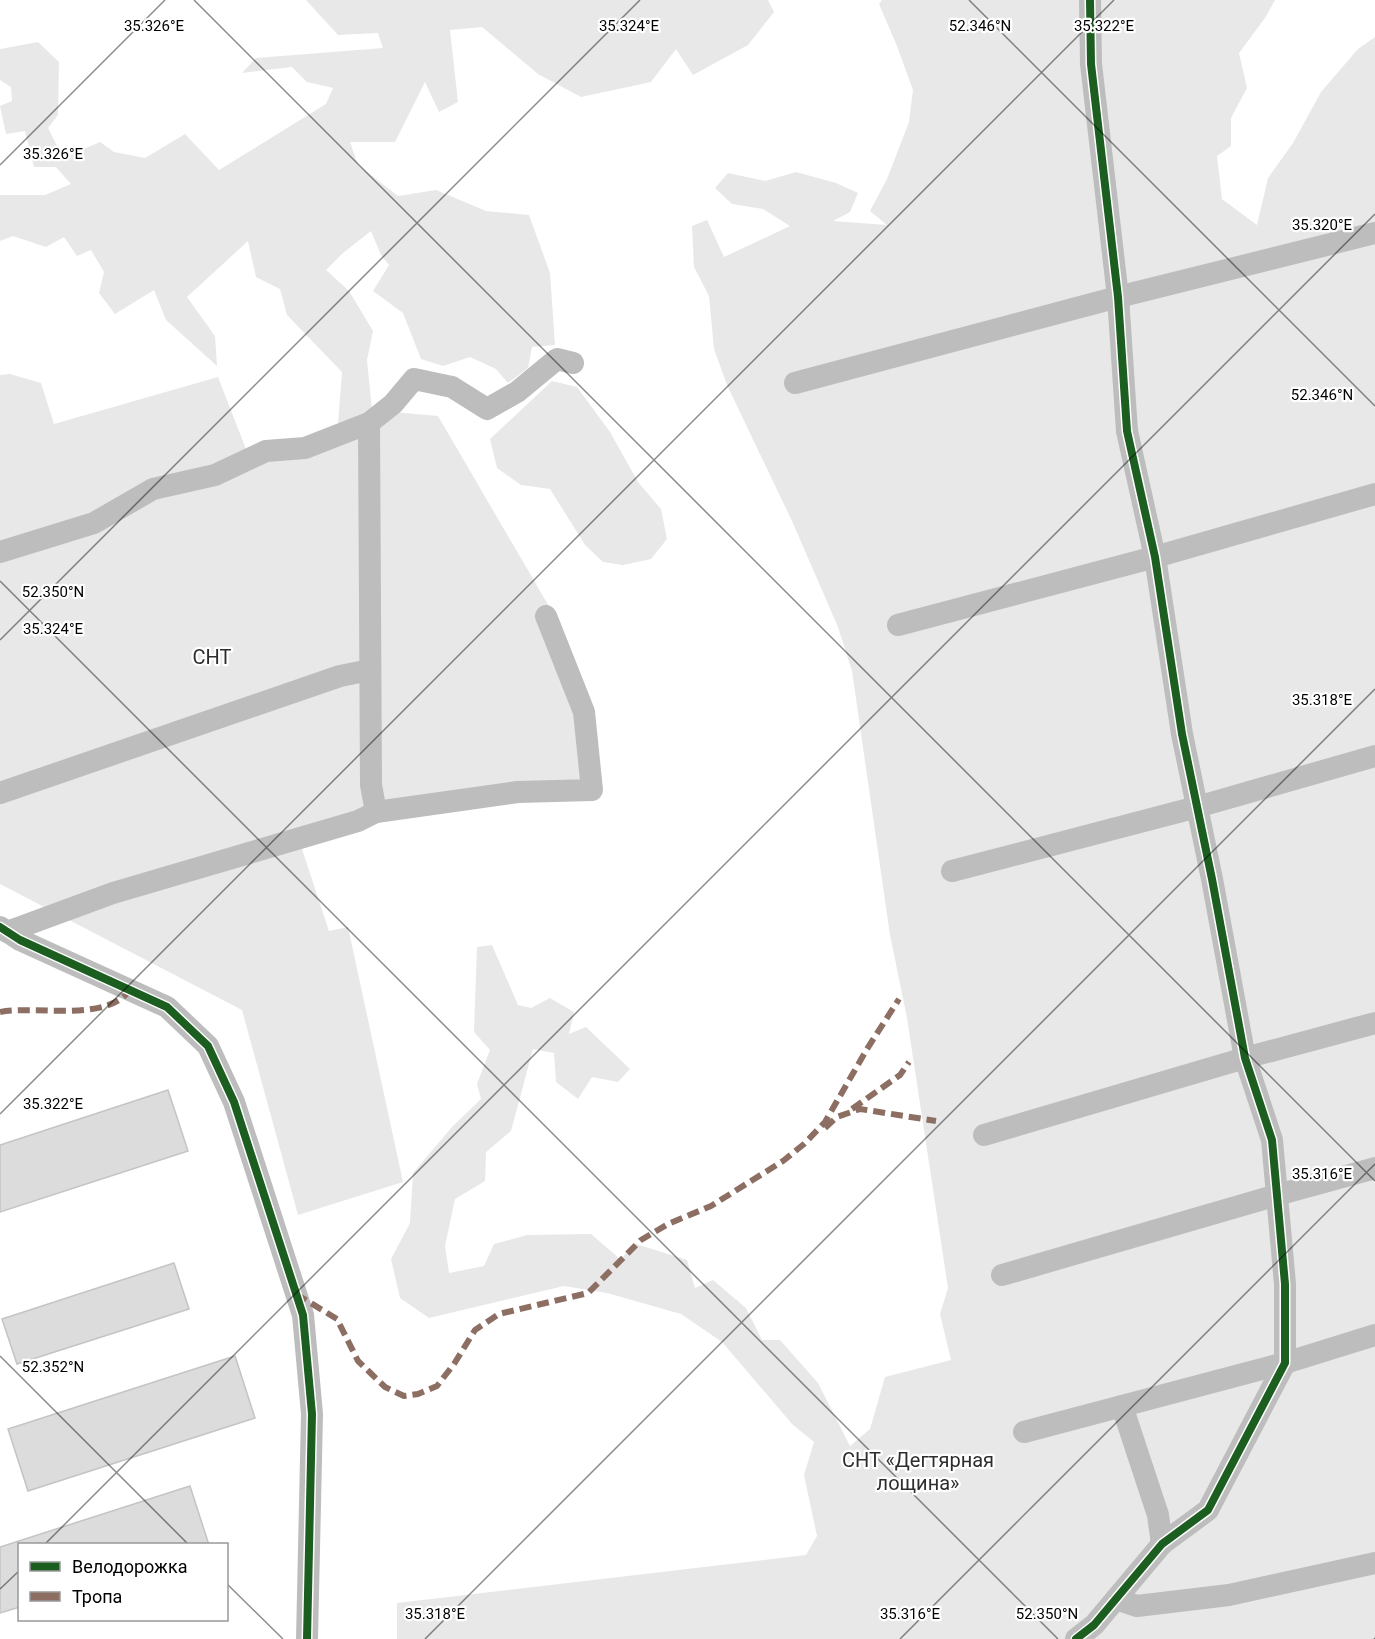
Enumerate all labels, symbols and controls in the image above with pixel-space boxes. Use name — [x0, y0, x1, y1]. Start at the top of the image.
text: 35.326°E — [124, 17, 185, 35]
text: 35.324°E — [599, 17, 660, 35]
text: 52.346°N — [949, 17, 1011, 35]
text: 35.322°E — [1074, 17, 1135, 35]
text: 35.326°E — [23, 145, 84, 163]
text: 35.320°E — [1292, 216, 1353, 234]
text: 52.346°N — [1291, 386, 1353, 404]
text: 52.350°N — [22, 583, 84, 601]
text: 35.324°E — [23, 620, 84, 638]
park label: СНТ — [193, 645, 232, 669]
text: 35.318°E — [1292, 691, 1353, 709]
text: 35.322°E — [23, 1095, 84, 1113]
text: 35.316°E — [1292, 1165, 1353, 1183]
text: 52.352°N — [22, 1358, 84, 1376]
park label: СНТ «Дегтярная лощина» — [842, 1448, 994, 1495]
legend — [18, 1543, 228, 1621]
text: Велодорожка — [72, 1556, 187, 1577]
text: Тропа — [72, 1586, 122, 1607]
text: 35.318°E — [405, 1605, 466, 1623]
text: 35.316°E — [880, 1605, 941, 1623]
text: 52.350°N — [1016, 1605, 1078, 1623]

